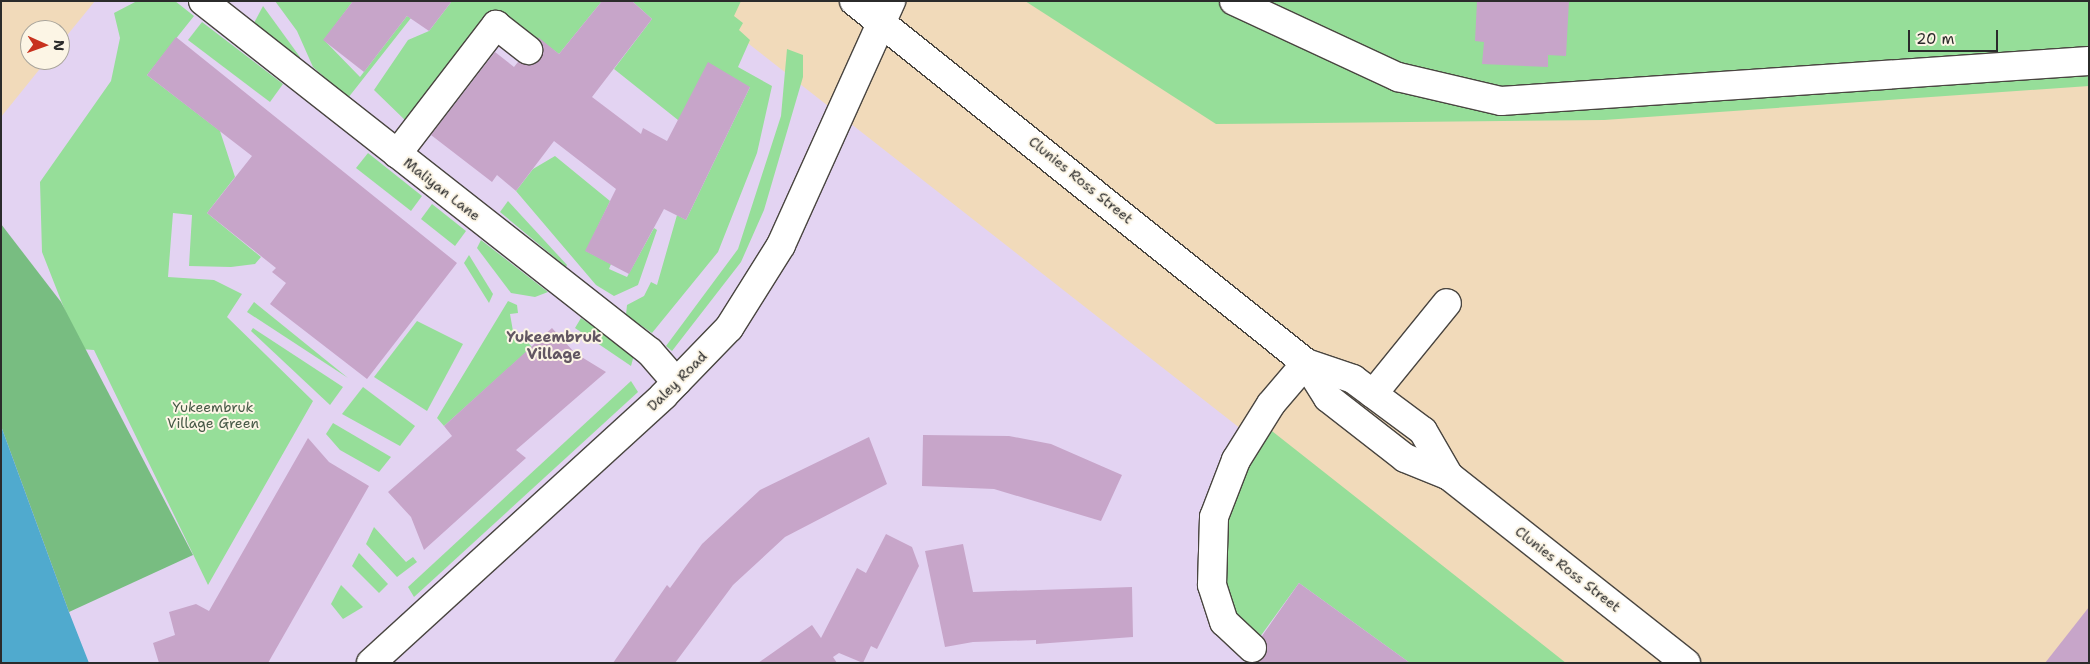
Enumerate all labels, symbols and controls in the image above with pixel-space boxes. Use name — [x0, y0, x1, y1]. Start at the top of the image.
north arrow — [20, 20, 70, 70]
scale bar — [1910, 20, 2000, 52]
text: 20 m — [1916, 29, 1955, 49]
text: N — [50, 40, 68, 51]
street label: Clunies Ross Street — [1026, 133, 1136, 227]
street label: Maliyan Lane — [400, 154, 484, 224]
district label: Yukeembruk Village — [507, 328, 601, 363]
street label: Daley Road — [644, 348, 710, 414]
park label: Yukeembruk Village Green — [167, 399, 259, 432]
street label: Clunies Ross Street — [1512, 523, 1624, 615]

